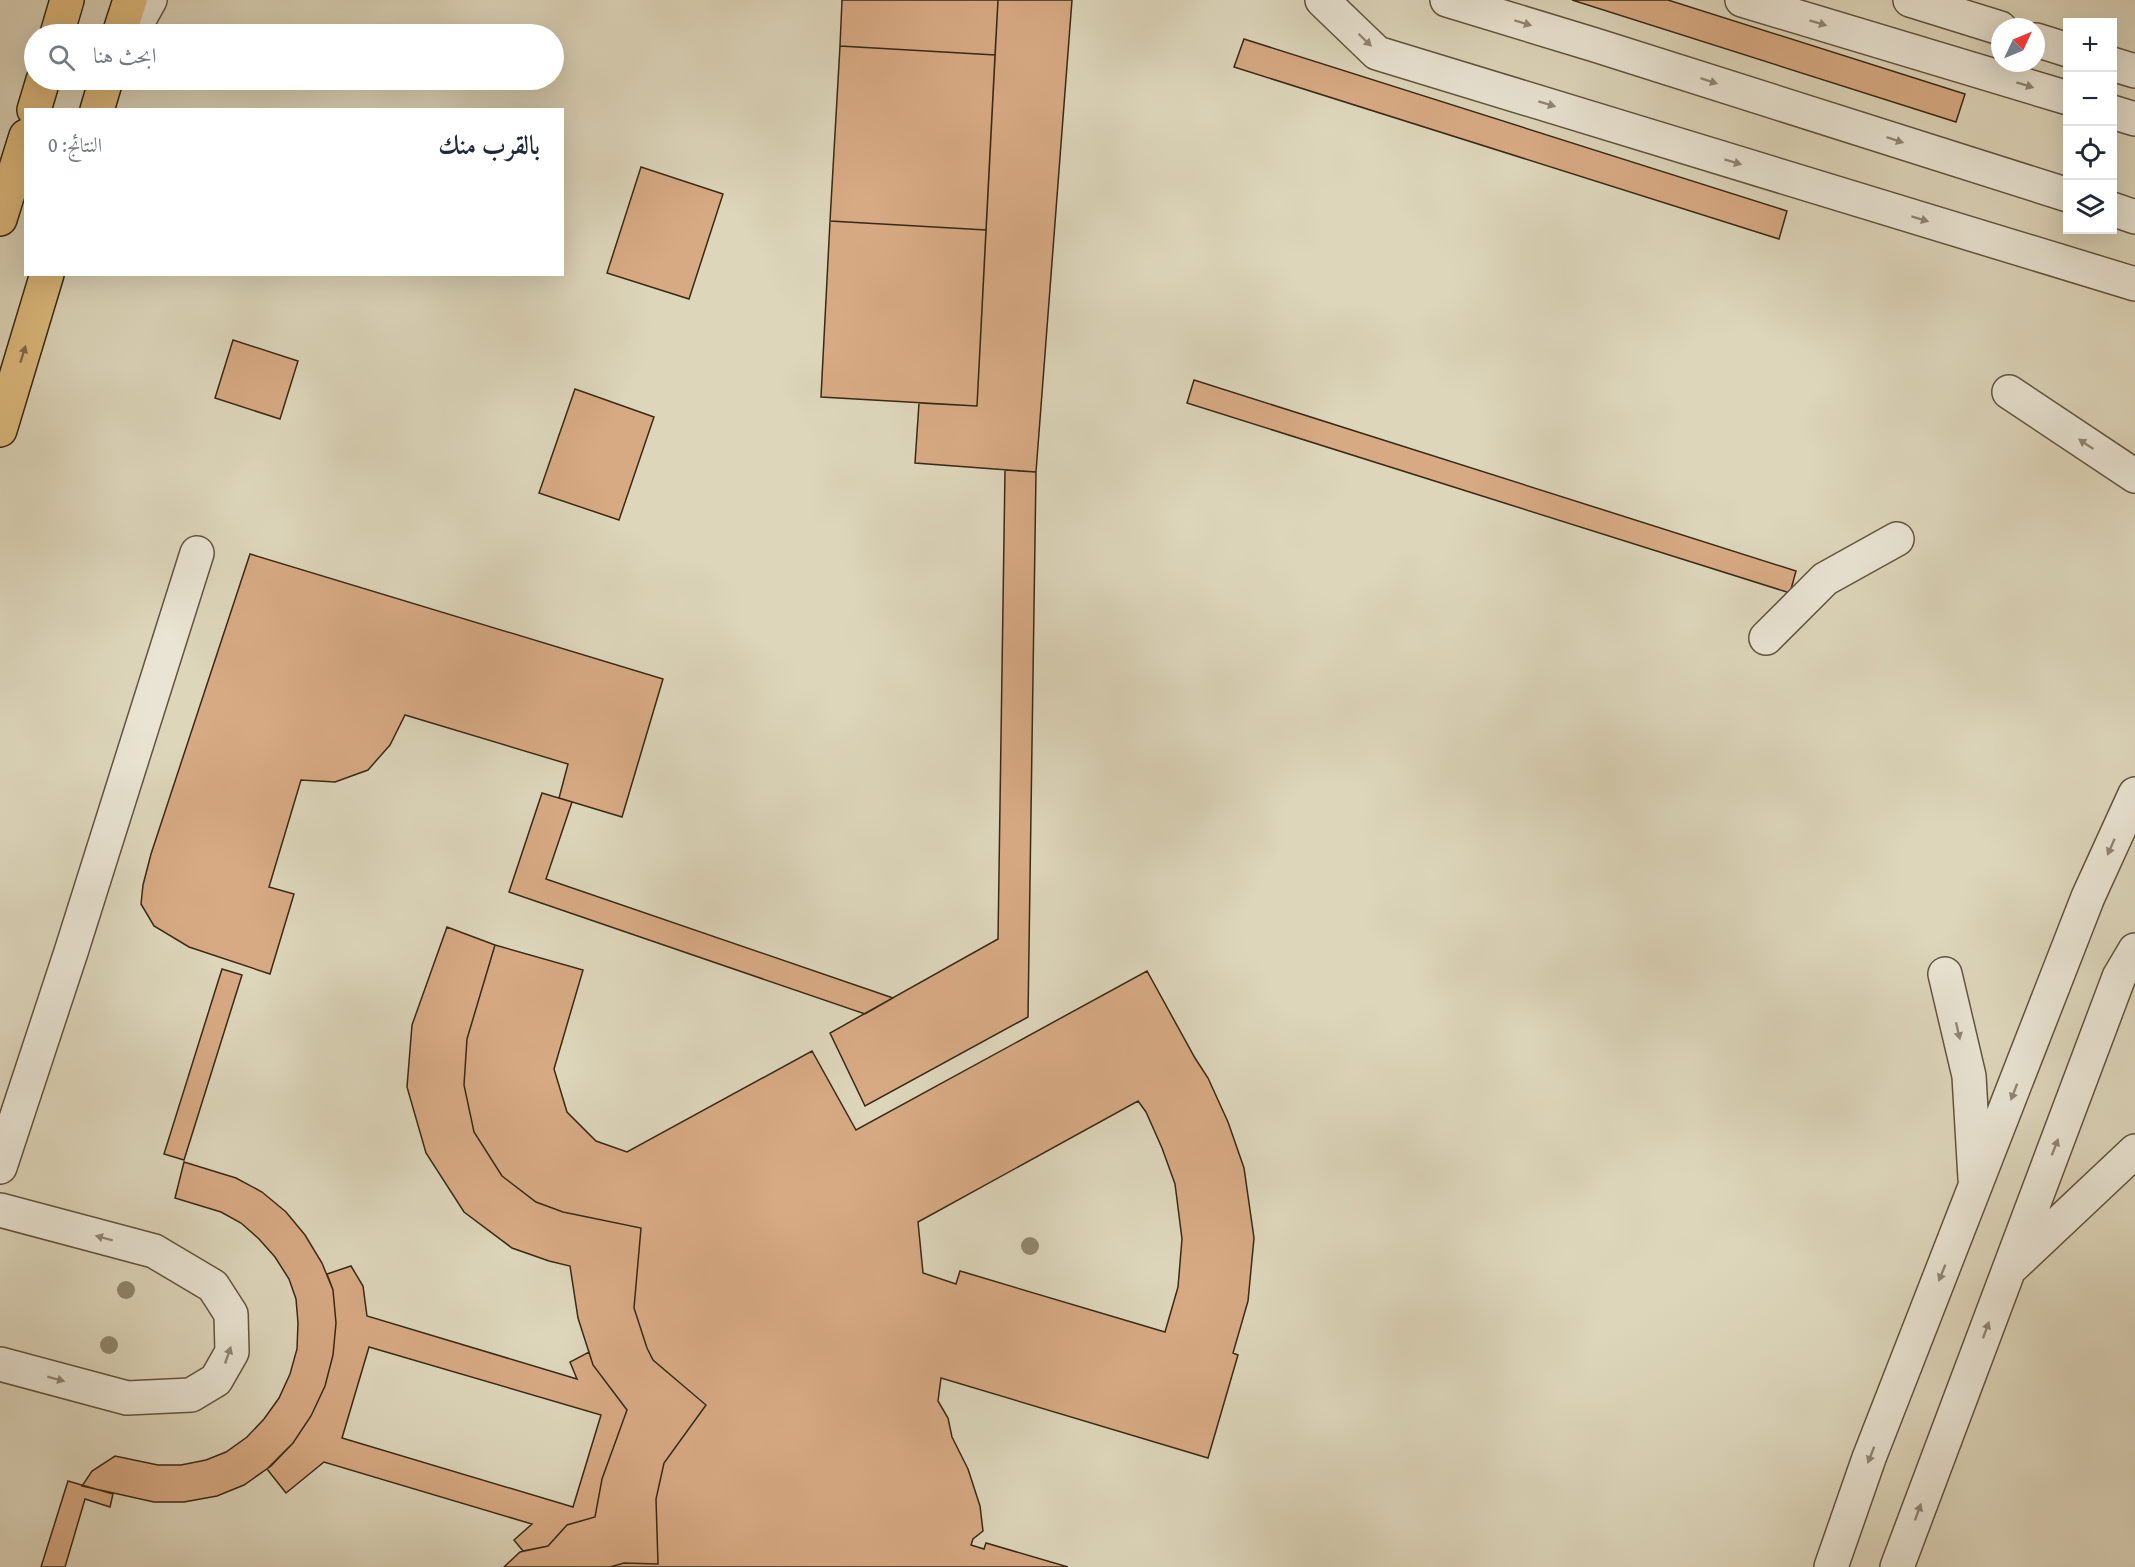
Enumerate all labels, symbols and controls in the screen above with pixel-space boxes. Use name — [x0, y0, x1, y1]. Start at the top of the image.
north arrow — [1991, 18, 2045, 72]
map controls — [2063, 18, 2117, 234]
button: + — [2063, 18, 2117, 72]
one-way arrow — [1514, 19, 1532, 28]
one-way arrow — [1809, 19, 1827, 28]
search box — [24, 24, 564, 90]
one-way arrow — [1357, 33, 1371, 47]
text: ابحث هنا — [93, 39, 157, 71]
icon: search — [45, 41, 78, 74]
button: − — [2063, 72, 2117, 126]
one-way arrow — [1700, 77, 1718, 86]
one-way arrow — [2016, 81, 2034, 90]
one-way arrow — [1538, 100, 1556, 110]
text: بالقرب منك — [438, 125, 540, 164]
button: locate — [2063, 126, 2117, 180]
text: النتائج: 0 — [48, 130, 102, 159]
one-way arrow — [1886, 136, 1904, 145]
one-way arrow — [1724, 157, 1742, 167]
button: layers — [2063, 180, 2117, 234]
one-way arrow — [1911, 215, 1929, 224]
one-way arrow — [19, 345, 28, 363]
one-way arrow — [2078, 439, 2094, 450]
one-way arrow — [2106, 839, 2115, 856]
one-way arrow — [1954, 1021, 1964, 1040]
one-way arrow — [2008, 1083, 2018, 1101]
one-way arrow — [2051, 1138, 2061, 1156]
one-way arrow — [95, 1233, 113, 1242]
one-way arrow — [1937, 1264, 1946, 1282]
one-way arrow — [1981, 1320, 1991, 1338]
one-way arrow — [224, 1345, 234, 1363]
one-way arrow — [48, 1375, 66, 1384]
one-way arrow — [1866, 1446, 1875, 1464]
one-way arrow — [1913, 1503, 1923, 1521]

